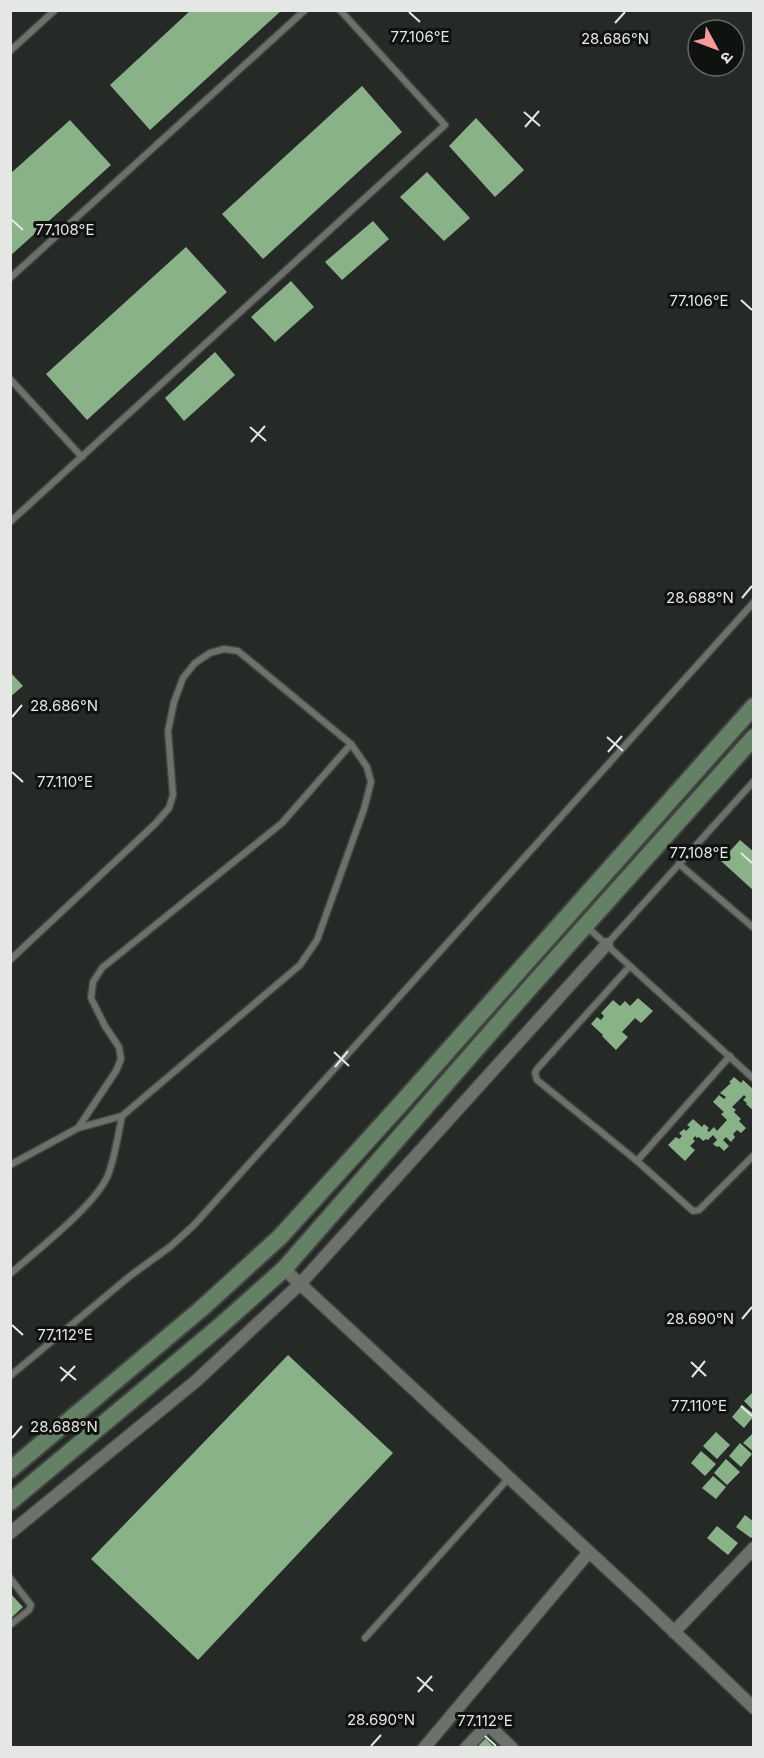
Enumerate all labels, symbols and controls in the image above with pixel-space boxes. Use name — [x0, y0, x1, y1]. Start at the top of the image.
north arrow — [686, 18, 746, 78]
text: 77.106°E — [390, 27, 450, 46]
text: 28.686°N — [581, 29, 649, 48]
text: उ — [716, 48, 738, 68]
text: 77.108°E — [36, 220, 94, 239]
text: 77.106°E — [669, 291, 729, 310]
text: 28.688°N — [666, 588, 734, 607]
text: 28.686°N — [30, 696, 98, 715]
text: 77.110°E — [37, 772, 93, 791]
text: 77.108°E — [670, 843, 728, 862]
text: 28.690°N — [666, 1309, 734, 1328]
text: 77.112°E — [37, 1325, 93, 1344]
text: 77.110°E — [671, 1396, 727, 1415]
text: 28.688°N — [30, 1417, 98, 1436]
text: 28.690°N — [347, 1710, 415, 1729]
text: 77.112°E — [457, 1711, 513, 1730]

